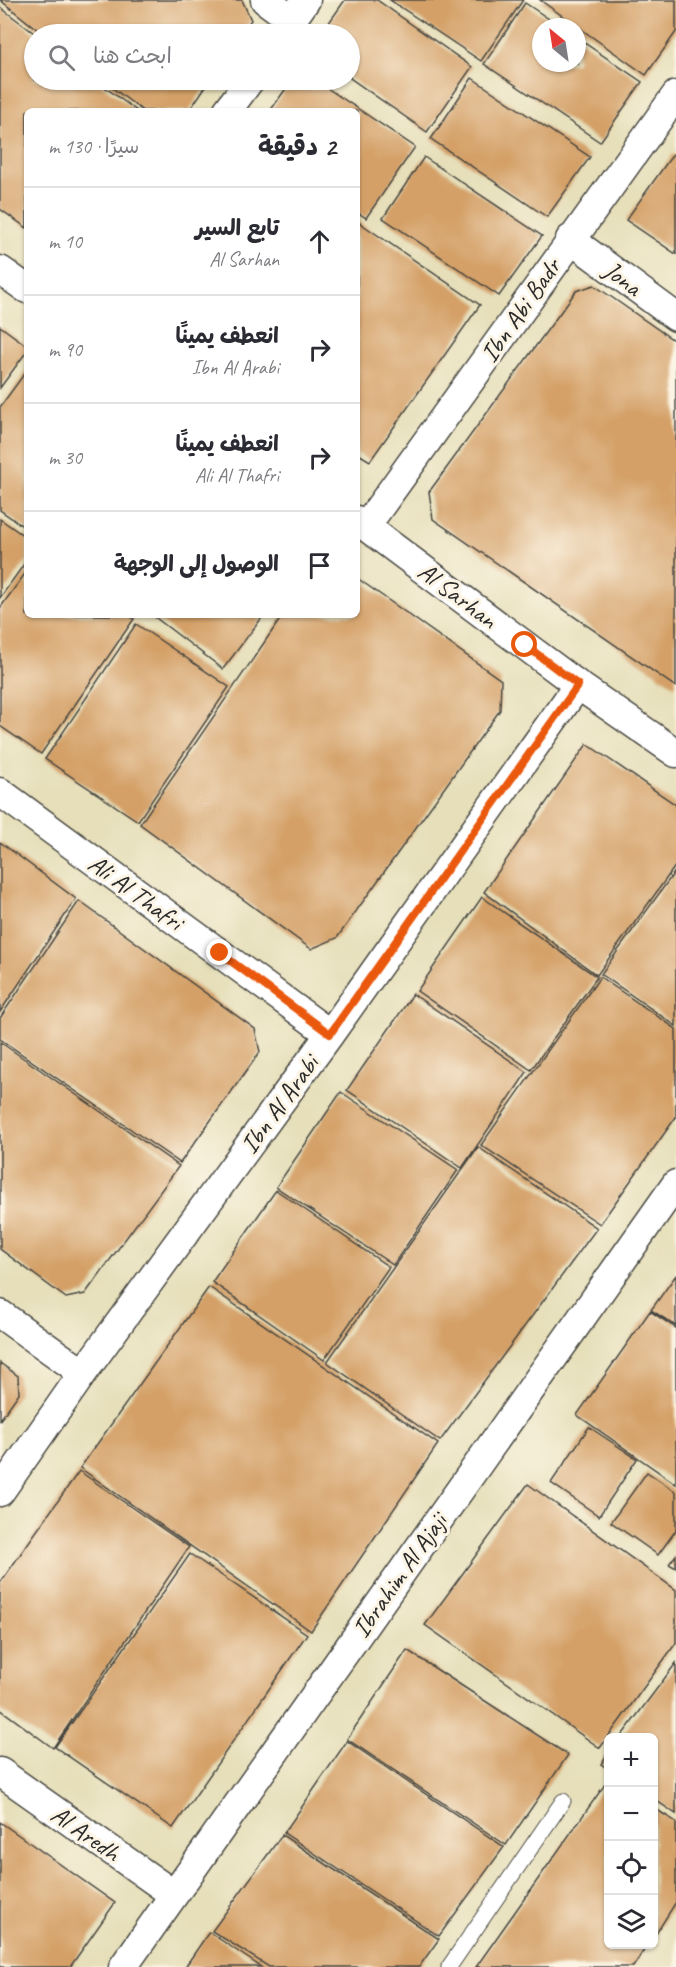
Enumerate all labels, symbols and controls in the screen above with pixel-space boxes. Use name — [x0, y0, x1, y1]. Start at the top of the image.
north arrow — [532, 18, 586, 72]
search box — [24, 24, 360, 90]
icon: search — [45, 41, 78, 74]
text: ابحث هنا — [93, 42, 172, 70]
text: 2 دقيقة — [258, 130, 336, 163]
text: سيرًا · 130 m — [48, 134, 139, 159]
text: تابع السير — [195, 214, 279, 242]
icon: ahead — [303, 225, 336, 258]
text: 10 m — [48, 229, 82, 254]
text: Al Sarhan — [209, 247, 279, 272]
street label: Ibn Abi Badr — [473, 251, 569, 368]
street label: Jona — [596, 252, 649, 304]
text: انعطف يمينًا — [175, 322, 279, 350]
icon: right — [303, 333, 336, 366]
text: 90 m — [48, 337, 82, 362]
text: Ibn Al Arabi — [192, 355, 279, 380]
text: انعطف يمينًا — [175, 430, 279, 458]
icon: right — [303, 441, 336, 474]
text: 30 m — [48, 445, 82, 470]
text: Ali Al Thafri — [195, 463, 279, 488]
icon: arrive — [303, 549, 336, 582]
text: الوصول إلى الوجهة — [114, 550, 279, 578]
street label: Al Sarhan — [412, 555, 505, 637]
route start — [511, 631, 537, 657]
street label: Ali Al Thafri — [82, 847, 192, 940]
route end — [206, 939, 232, 965]
street label: Ibn Al Arabi — [233, 1046, 328, 1160]
street label: Ibrahim Al Ajaji — [344, 1504, 456, 1644]
map controls — [604, 1733, 658, 1949]
button: + — [604, 1733, 658, 1787]
button: − — [604, 1787, 658, 1841]
street label: Al Aredh — [45, 1798, 128, 1870]
button: locate — [604, 1841, 658, 1895]
button: layers — [604, 1895, 658, 1949]

